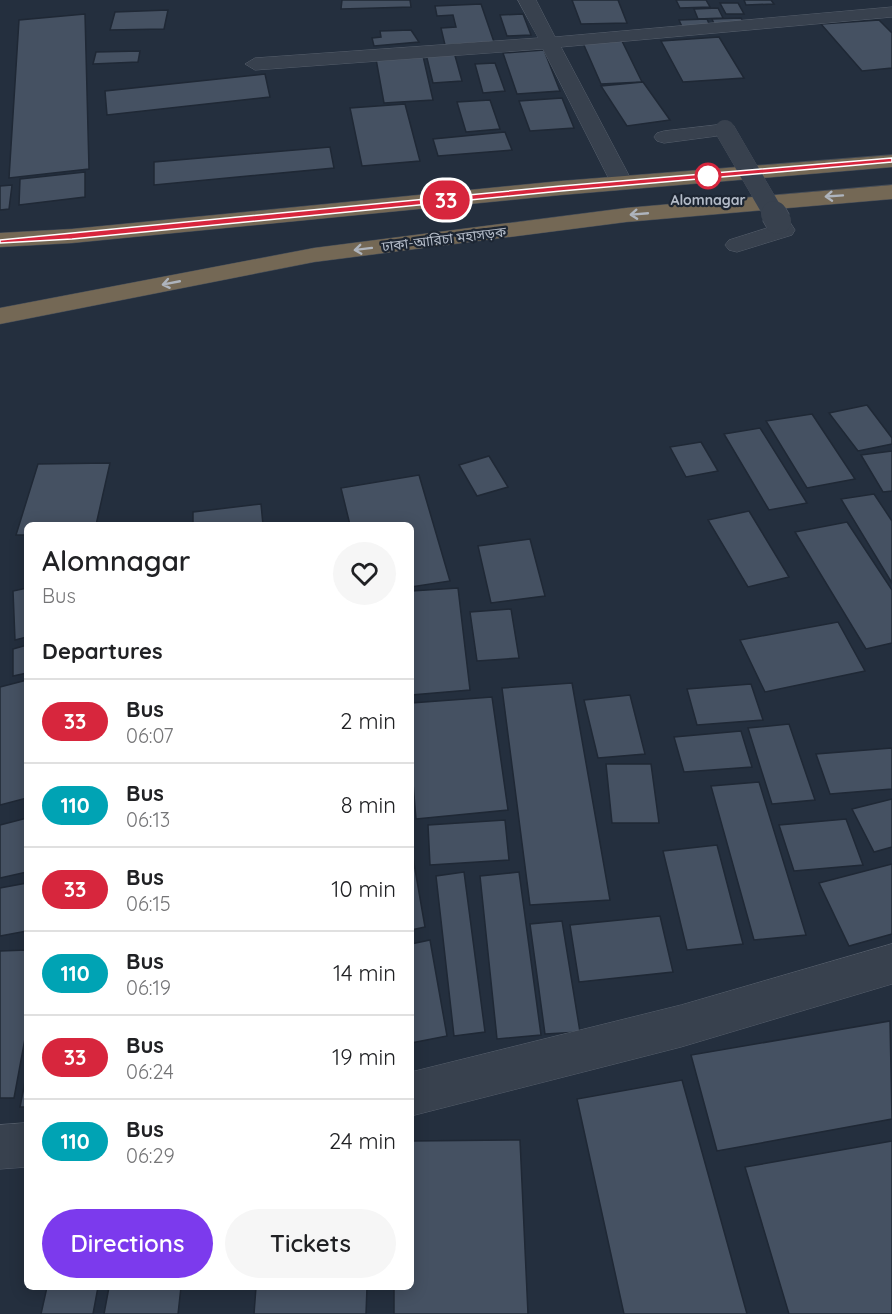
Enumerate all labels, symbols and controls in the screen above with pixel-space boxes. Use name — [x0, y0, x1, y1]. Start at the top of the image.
marker: Alomnagar — [695, 163, 721, 189]
line badge: 33 — [419, 180, 473, 220]
text: 33 — [435, 187, 457, 213]
place label: Alomnagar — [670, 191, 746, 209]
one-way arrow — [824, 191, 844, 202]
one-way arrow — [630, 209, 650, 220]
street label: ঢাকা-আরিচা মহাসড়ক — [380, 222, 508, 256]
one-way arrow — [353, 244, 373, 255]
one-way arrow — [161, 278, 181, 289]
button: heart — [333, 542, 396, 605]
text: Alomnagar — [42, 543, 191, 578]
text: Bus — [42, 583, 76, 608]
text: Departures — [42, 637, 163, 665]
text: Bus — [126, 695, 164, 723]
text: 2 min — [340, 707, 396, 735]
text: 33 — [64, 708, 86, 734]
text: 06:07 — [126, 723, 173, 748]
text: Bus — [126, 779, 164, 807]
text: 8 min — [341, 791, 396, 819]
text: 110 — [60, 792, 90, 818]
text: 06:13 — [126, 807, 170, 832]
text: Bus — [126, 863, 164, 891]
text: 10 min — [331, 875, 396, 903]
text: 33 — [64, 876, 86, 902]
text: 06:15 — [126, 891, 171, 916]
text: Bus — [126, 947, 164, 975]
text: 14 min — [333, 959, 396, 987]
text: 110 — [60, 960, 90, 986]
text: 06:19 — [126, 975, 171, 1000]
text: Bus — [126, 1031, 164, 1059]
text: 19 min — [332, 1043, 396, 1071]
text: 33 — [64, 1044, 86, 1070]
text: 06:24 — [126, 1059, 174, 1084]
text: Bus — [126, 1115, 164, 1143]
text: 24 min — [329, 1127, 396, 1155]
text: 110 — [60, 1128, 90, 1154]
text: 06:29 — [126, 1143, 175, 1168]
button: Directions — [42, 1209, 213, 1278]
button: Tickets — [225, 1209, 396, 1278]

